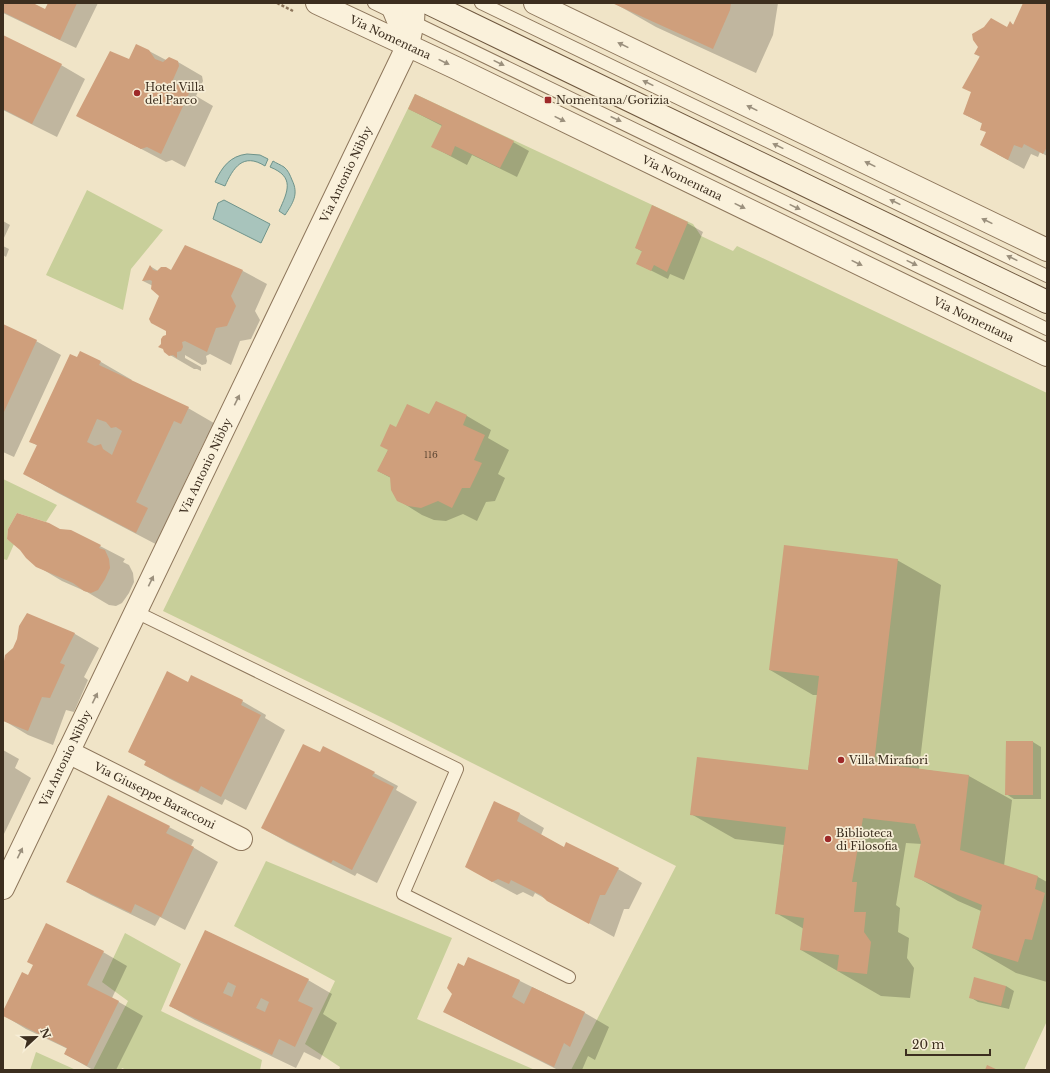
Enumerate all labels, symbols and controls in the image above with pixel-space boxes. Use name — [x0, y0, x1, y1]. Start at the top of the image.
street label: Via Nomentana — [347, 12, 434, 63]
one-way arrow — [617, 42, 628, 48]
one-way arrow — [438, 59, 449, 65]
one-way arrow — [493, 60, 504, 66]
place label: Hotel Villa del Parco — [145, 80, 205, 107]
one-way arrow — [642, 80, 654, 86]
marker: Hotel Villa del Parco — [132, 88, 142, 98]
place label: Nomentana/Gorizia — [556, 93, 670, 107]
marker: Nomentana/Gorizia — [543, 95, 553, 105]
one-way arrow — [747, 105, 758, 111]
one-way arrow — [555, 116, 566, 122]
one-way arrow — [610, 116, 621, 122]
street label: Via Antonio Nibby — [316, 124, 375, 225]
one-way arrow — [772, 143, 783, 149]
street label: Via Nomentana — [639, 152, 726, 204]
one-way arrow — [864, 161, 875, 167]
one-way arrow — [889, 199, 901, 205]
one-way arrow — [735, 203, 746, 209]
one-way arrow — [790, 204, 801, 210]
one-way arrow — [981, 218, 992, 224]
one-way arrow — [1006, 255, 1018, 261]
one-way arrow — [852, 260, 863, 266]
one-way arrow — [907, 260, 918, 266]
street label: Via Nomentana — [930, 293, 1017, 345]
one-way arrow — [234, 395, 241, 406]
street label: Via Antonio Nibby — [176, 416, 235, 517]
house number: 116 — [424, 449, 438, 460]
one-way arrow — [148, 575, 154, 586]
one-way arrow — [91, 692, 98, 703]
street label: Via Antonio Nibby — [36, 708, 94, 809]
place label: Villa Mirafiori — [848, 753, 928, 767]
marker: Villa Mirafiori — [836, 755, 846, 765]
street label: Via Giuseppe Baracconi — [91, 759, 218, 832]
place label: Biblioteca di Filosofia — [836, 826, 899, 853]
marker: Biblioteca di Filosofia — [823, 834, 833, 844]
one-way arrow — [17, 847, 23, 858]
north arrow — [16, 1017, 56, 1057]
text: N — [37, 1026, 54, 1041]
scale bar — [906, 1031, 990, 1057]
text: 20 m — [912, 1037, 944, 1052]

